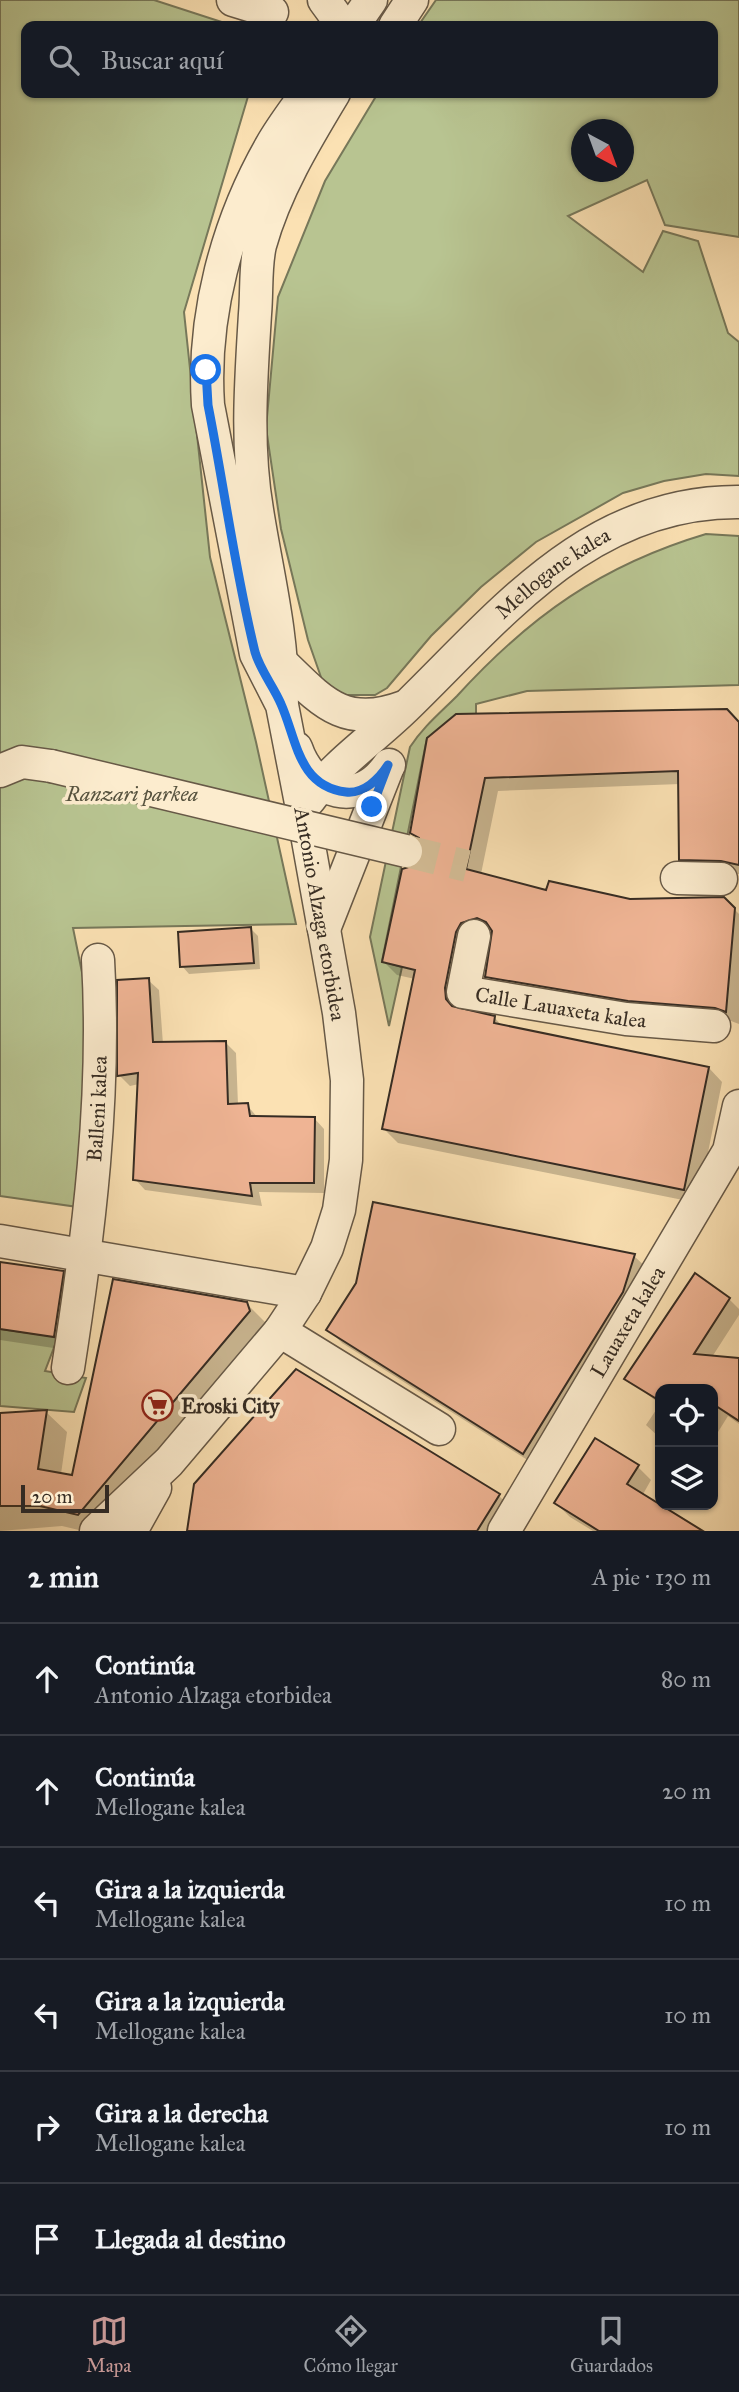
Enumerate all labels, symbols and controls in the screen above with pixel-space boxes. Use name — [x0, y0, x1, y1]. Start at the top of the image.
search box — [21, 21, 718, 98]
icon: search — [45, 41, 83, 79]
text: Buscar aquí — [101, 44, 223, 76]
north arrow — [571, 119, 634, 182]
route start — [190, 354, 221, 385]
street label: Mellogane kalea — [490, 522, 615, 624]
park label: Ranzari parkea — [65, 781, 198, 807]
route end — [356, 791, 387, 822]
street label: Antonio Alzaga etorbidea — [288, 804, 352, 1023]
street label: Calle Lauaxeta kalea — [473, 981, 647, 1034]
street label: Balleni kalea — [81, 1055, 113, 1163]
street label: Lauaxeta kalea — [585, 1261, 671, 1382]
map controls — [655, 1384, 718, 1510]
button: locate — [655, 1384, 718, 1447]
supermarket icon: Eroski City — [141, 1389, 175, 1423]
place label: Eroski City — [181, 1393, 281, 1419]
button: layers — [655, 1447, 718, 1510]
scale bar — [21, 1482, 108, 1514]
text: 20 m — [32, 1485, 73, 1508]
text: 2 min — [28, 1559, 99, 1595]
text: A pie · 130 m — [592, 1563, 711, 1591]
text: Continúa — [95, 1649, 195, 1681]
icon: ahead — [28, 1660, 66, 1698]
text: 80 m — [661, 1665, 711, 1693]
text: Antonio Alzaga etorbidea — [95, 1681, 332, 1709]
text: Continúa — [95, 1761, 195, 1793]
icon: ahead — [28, 1772, 66, 1810]
text: 20 m — [662, 1777, 711, 1805]
text: Mellogane kalea — [95, 1793, 245, 1821]
text: Gira a la izquierda — [95, 1873, 285, 1905]
icon: left — [28, 1884, 66, 1922]
text: 10 m — [664, 1889, 711, 1917]
text: Mellogane kalea — [95, 1905, 245, 1933]
text: Gira a la izquierda — [95, 1985, 285, 2017]
icon: left — [28, 1996, 66, 2034]
text: 10 m — [664, 2001, 711, 2029]
text: Mellogane kalea — [95, 2017, 245, 2045]
text: Gira a la derecha — [95, 2097, 268, 2129]
icon: right — [28, 2108, 66, 2146]
text: 10 m — [664, 2113, 711, 2141]
text: Mellogane kalea — [95, 2129, 245, 2157]
icon: arrive — [28, 2220, 66, 2258]
text: Llegada al destino — [95, 2223, 286, 2255]
tab: Mapa — [86, 2312, 131, 2377]
tab: Cómo llegar — [303, 2312, 398, 2377]
tab: Guardados — [570, 2312, 653, 2377]

